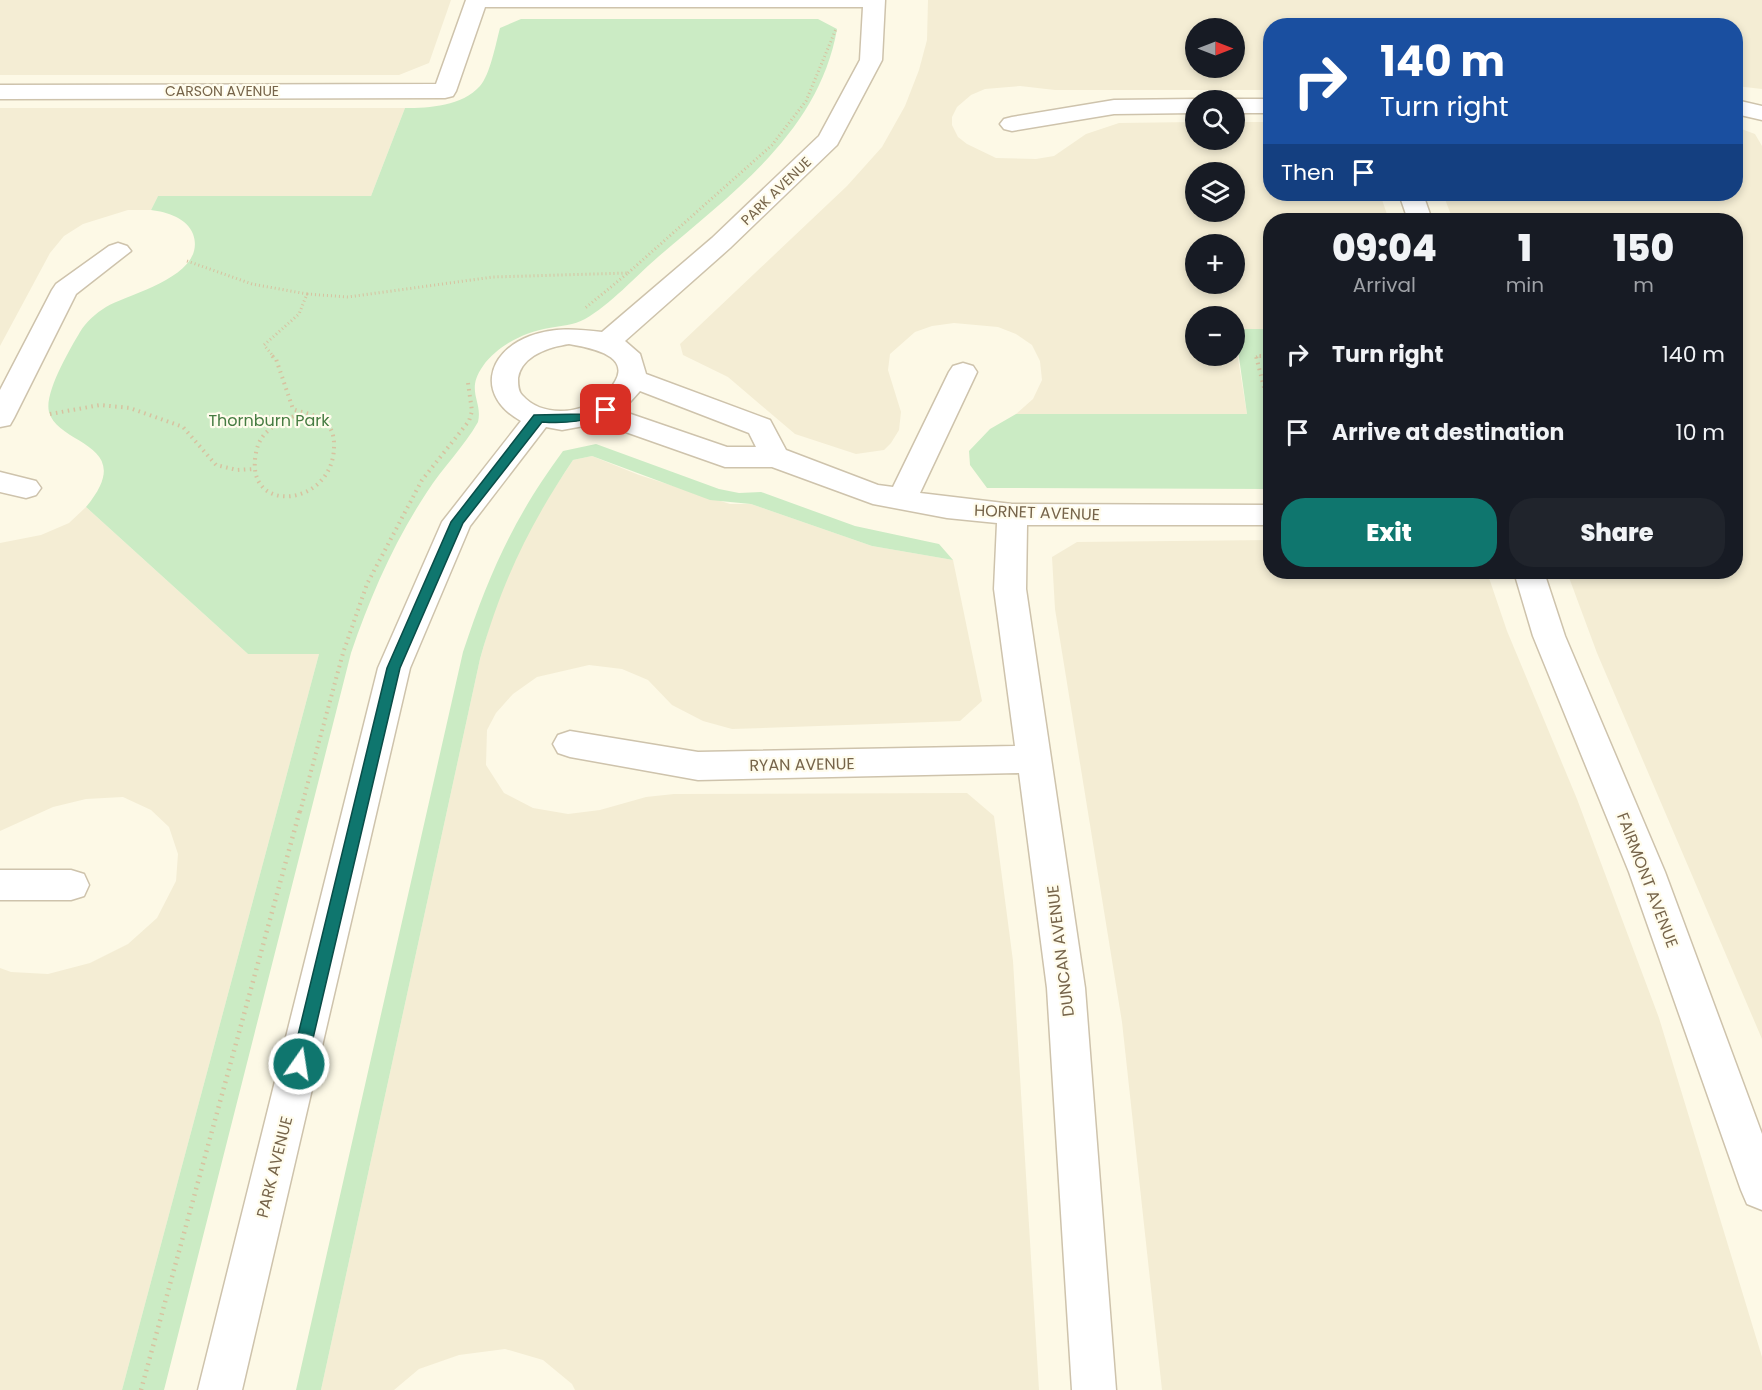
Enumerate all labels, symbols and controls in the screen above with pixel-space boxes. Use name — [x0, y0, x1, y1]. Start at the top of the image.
north arrow — [1185, 18, 1245, 78]
map controls — [1185, 18, 1245, 366]
text: 140 m — [1380, 32, 1505, 91]
icon: right — [1281, 42, 1359, 120]
street label: CARSON AVENUE — [165, 81, 279, 101]
text: Turn right — [1380, 88, 1509, 125]
button: search — [1185, 90, 1245, 150]
street label: PARK AVENUE — [736, 152, 816, 230]
icon: arrive — [1347, 156, 1380, 189]
text: Then — [1281, 157, 1335, 188]
button: layers — [1185, 162, 1245, 222]
text: 09:04 — [1332, 223, 1437, 274]
text: 1 — [1518, 223, 1532, 274]
text: 150 — [1613, 223, 1674, 274]
button: + — [1185, 234, 1245, 294]
text: Arrival — [1353, 271, 1416, 299]
text: min — [1506, 271, 1544, 299]
text: m — [1633, 271, 1654, 299]
button: − — [1185, 306, 1245, 366]
icon: right — [1281, 338, 1314, 371]
text: Turn right — [1332, 339, 1443, 370]
text: 140 m — [1662, 339, 1725, 370]
pin — [580, 384, 631, 435]
icon: arrive — [589, 393, 622, 426]
park label: Thornburn Park — [208, 409, 330, 432]
icon: arrive — [1281, 416, 1314, 449]
text: Arrive at destination — [1332, 417, 1564, 448]
text: 10 m — [1676, 417, 1725, 448]
button: Exit — [1281, 498, 1497, 567]
button: Share — [1509, 498, 1725, 567]
street label: HORNET AVENUE — [974, 499, 1100, 526]
street label: RYAN AVENUE — [749, 752, 855, 777]
street label: FAIRMONT AVENUE — [1611, 809, 1684, 951]
street label: DUNCAN AVENUE — [1041, 884, 1080, 1018]
position arrow — [267, 1032, 331, 1096]
street label: PARK AVENUE — [251, 1114, 298, 1220]

